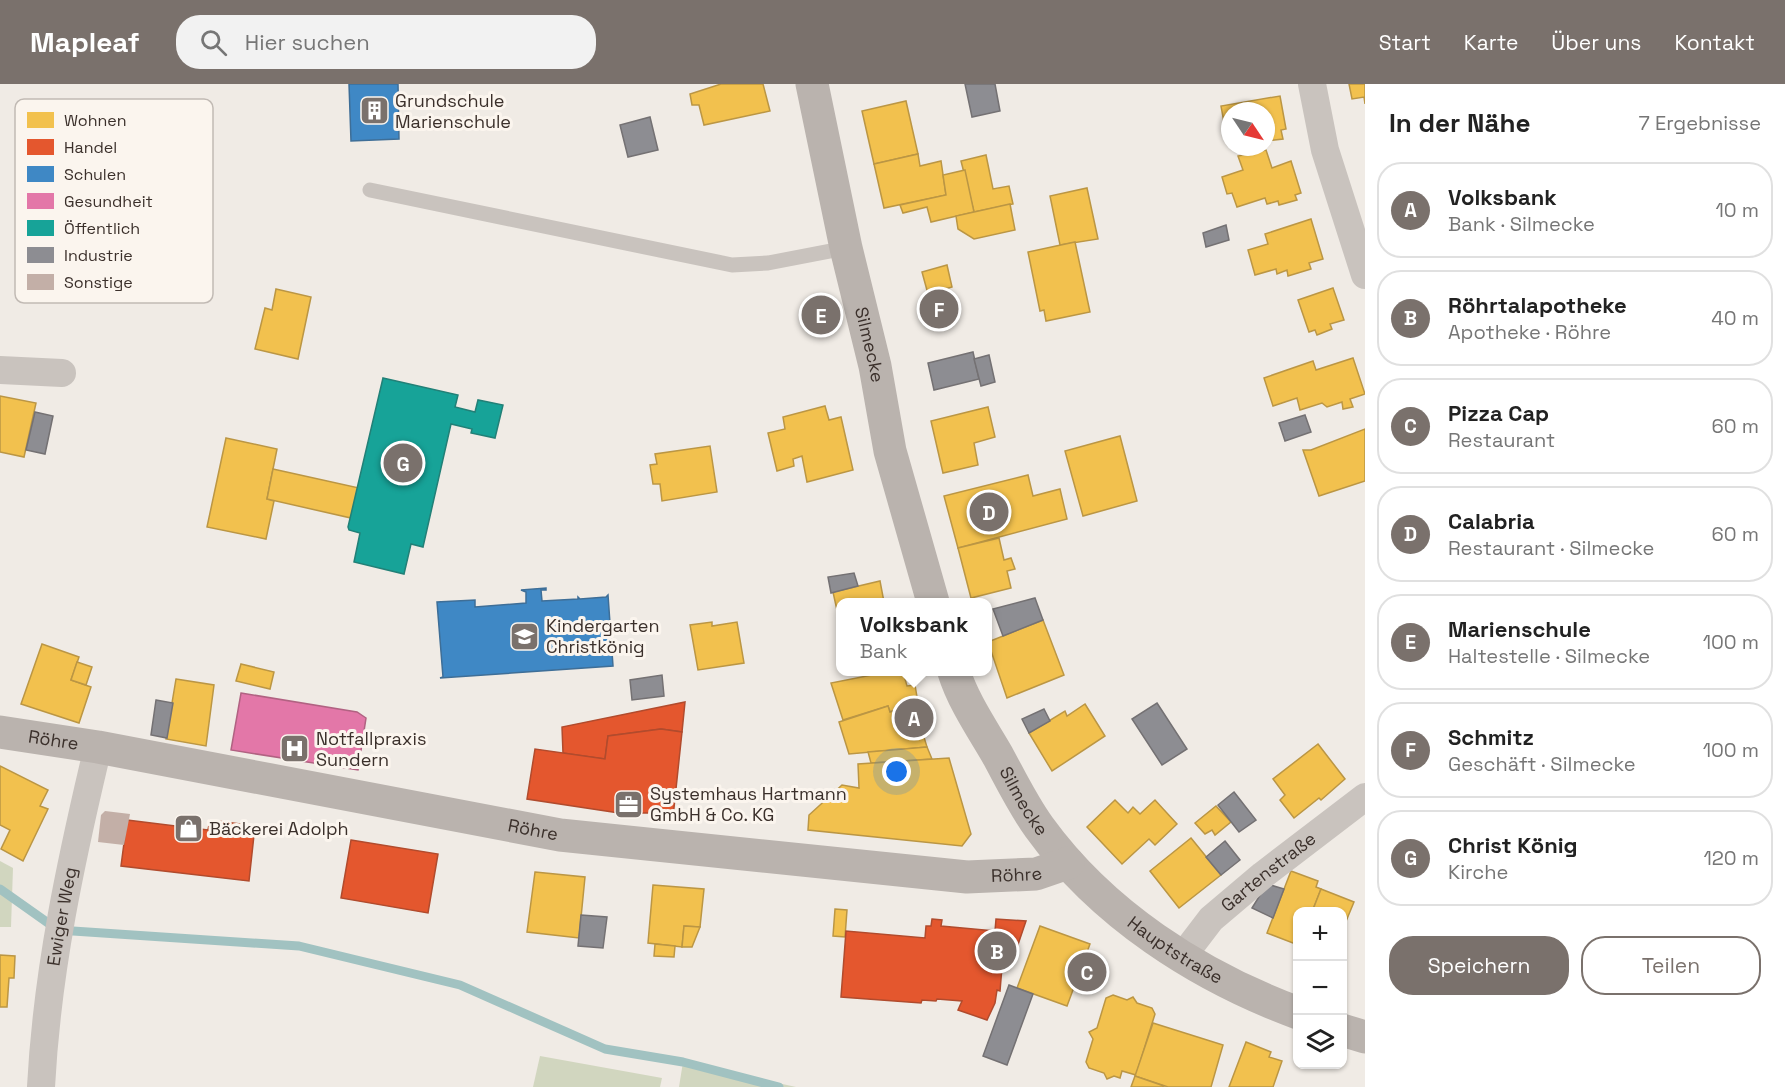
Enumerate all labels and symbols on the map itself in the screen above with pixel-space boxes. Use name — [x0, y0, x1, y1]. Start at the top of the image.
place label: Grundschule Marienschule — [395, 89, 511, 133]
building icon: Grundschule Marienschule — [358, 95, 390, 127]
legend — [15, 99, 213, 303]
north arrow — [1221, 102, 1275, 156]
text: Wohnen — [64, 110, 127, 131]
text: Handel — [64, 137, 117, 158]
text: Schulen — [64, 164, 126, 185]
text: Gesundheit — [64, 191, 153, 212]
text: Öffentlich — [64, 218, 140, 239]
text: Industrie — [64, 245, 133, 266]
text: Sonstige — [64, 272, 133, 293]
pin: F — [920, 286, 958, 332]
pin: E — [802, 292, 840, 338]
street label: Silmecke — [850, 305, 890, 384]
pin: G — [384, 440, 422, 485]
pin: D — [970, 490, 1008, 534]
place label: Kindergarten Christkönig — [546, 614, 659, 658]
school or university icon: Kindergarten Christkönig — [509, 620, 541, 652]
pin: A — [894, 696, 934, 740]
street label: Röhre — [27, 724, 80, 755]
place label: Notfallpraxis Sundern — [316, 727, 426, 771]
hospital icon: Notfallpraxis Sundern — [279, 733, 311, 765]
your location — [882, 757, 911, 786]
street label: Silmecke — [995, 762, 1054, 840]
place label: Systemhaus Hartmann GmbH & Co. KG — [650, 782, 847, 826]
office icon: Systemhaus Hartmann GmbH & Co. KG — [613, 788, 645, 820]
shop icon: Bäckerei Adolph — [172, 813, 204, 845]
street label: Röhre — [506, 813, 560, 845]
place label: Bäckerei Adolph — [209, 817, 349, 840]
street label: Gartenstraße — [1216, 827, 1320, 917]
street label: Röhre — [991, 861, 1045, 887]
street label: Ewiger Weg — [42, 865, 82, 967]
street label: Hauptstraße — [1123, 911, 1227, 989]
pin: B — [978, 928, 1016, 974]
pin: C — [1068, 950, 1106, 994]

